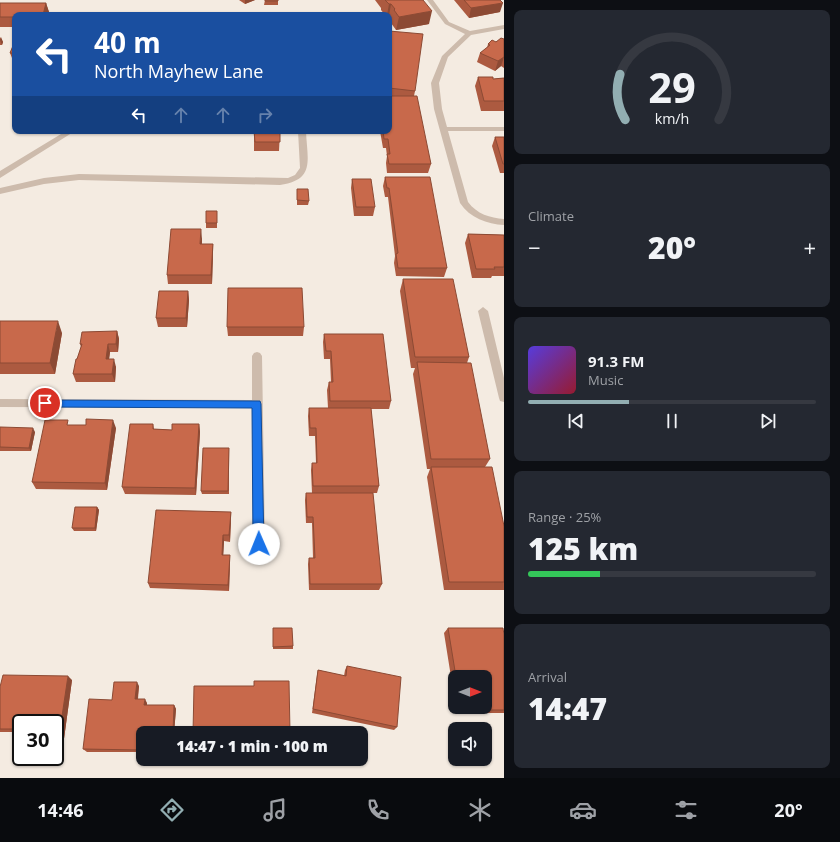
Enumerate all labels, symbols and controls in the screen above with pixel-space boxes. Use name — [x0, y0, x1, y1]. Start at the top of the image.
text: 40 m — [94, 23, 161, 61]
icon: left — [28, 28, 80, 80]
text: North Mayhew Lane — [94, 59, 263, 83]
text: 29 — [648, 59, 696, 115]
icon: left — [128, 104, 150, 126]
icon: ahead — [170, 104, 192, 126]
icon: ahead — [212, 104, 234, 126]
icon: right — [254, 104, 276, 126]
text: km/h — [655, 108, 689, 127]
text: Climate — [528, 207, 574, 225]
text: 20° — [648, 227, 696, 268]
text: − — [528, 232, 541, 262]
text: + — [803, 232, 816, 262]
text: 91.3 FM — [588, 351, 644, 371]
text: Music — [588, 371, 623, 389]
pin — [28, 386, 62, 420]
icon: arrive — [34, 392, 56, 414]
icon: previous — [565, 410, 587, 432]
icon: pause — [661, 410, 683, 432]
icon: next — [757, 410, 779, 432]
text: Range · 25% — [528, 508, 601, 526]
position arrow — [238, 523, 280, 565]
text: 125 km — [528, 528, 638, 569]
text: Arrival — [528, 668, 567, 686]
north arrow — [448, 670, 492, 714]
map controls — [448, 670, 492, 766]
text: 14:47 — [528, 688, 607, 729]
speed limit sign: 30 — [12, 714, 64, 766]
button: sound — [448, 722, 492, 766]
text: 14:47 · 1 min · 100 m — [176, 736, 328, 756]
icon: directions — [158, 796, 186, 824]
icon: music — [261, 796, 289, 824]
icon: phone — [364, 796, 392, 824]
icon: climate — [466, 796, 494, 824]
icon: car — [569, 796, 597, 824]
icon: filters — [672, 796, 700, 824]
text: 14:46 — [37, 798, 84, 822]
text: 20° — [774, 798, 803, 822]

